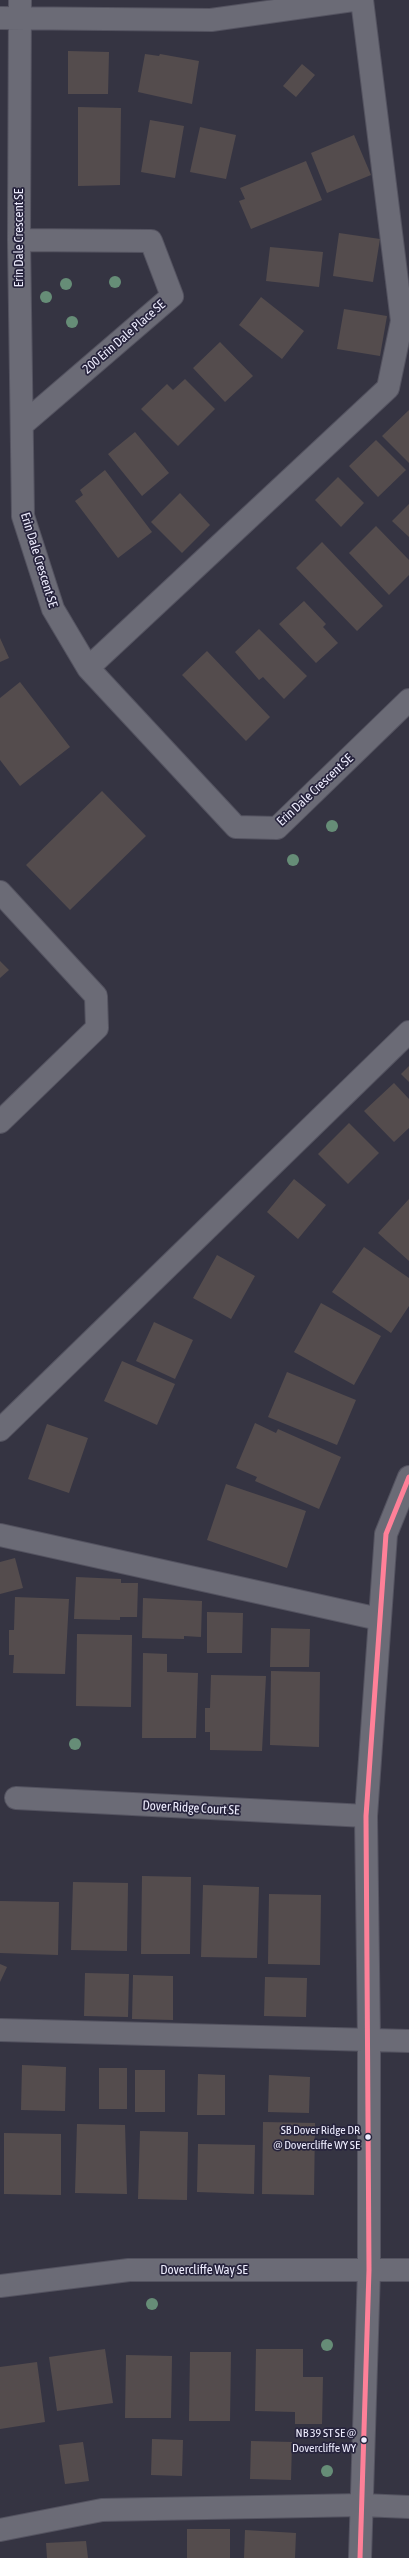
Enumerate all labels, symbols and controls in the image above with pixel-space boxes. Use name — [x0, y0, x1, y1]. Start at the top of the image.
street label: Erin Dale Crescent SE — [11, 189, 27, 287]
street label: 200 Erin Dale Place SE — [80, 297, 168, 377]
street label: Erin Dale Crescent SE — [17, 511, 61, 609]
street label: Erin Dale Crescent SE — [274, 751, 356, 829]
street label: Dover Ridge Court SE — [142, 1798, 240, 1818]
place label: SB Dover Ridge DR @ Dovercliffe WY SE — [273, 2123, 360, 2151]
marker: SB Dover Ridge DR @ Dovercliffe WY SE — [363, 2132, 373, 2142]
street label: Dovercliffe Way SE — [160, 2262, 248, 2278]
place label: NB 39 ST SE @ Dovercliffe WY — [292, 2426, 356, 2454]
marker: NB 39 ST SE @ Dovercliffe WY — [359, 2435, 369, 2445]

